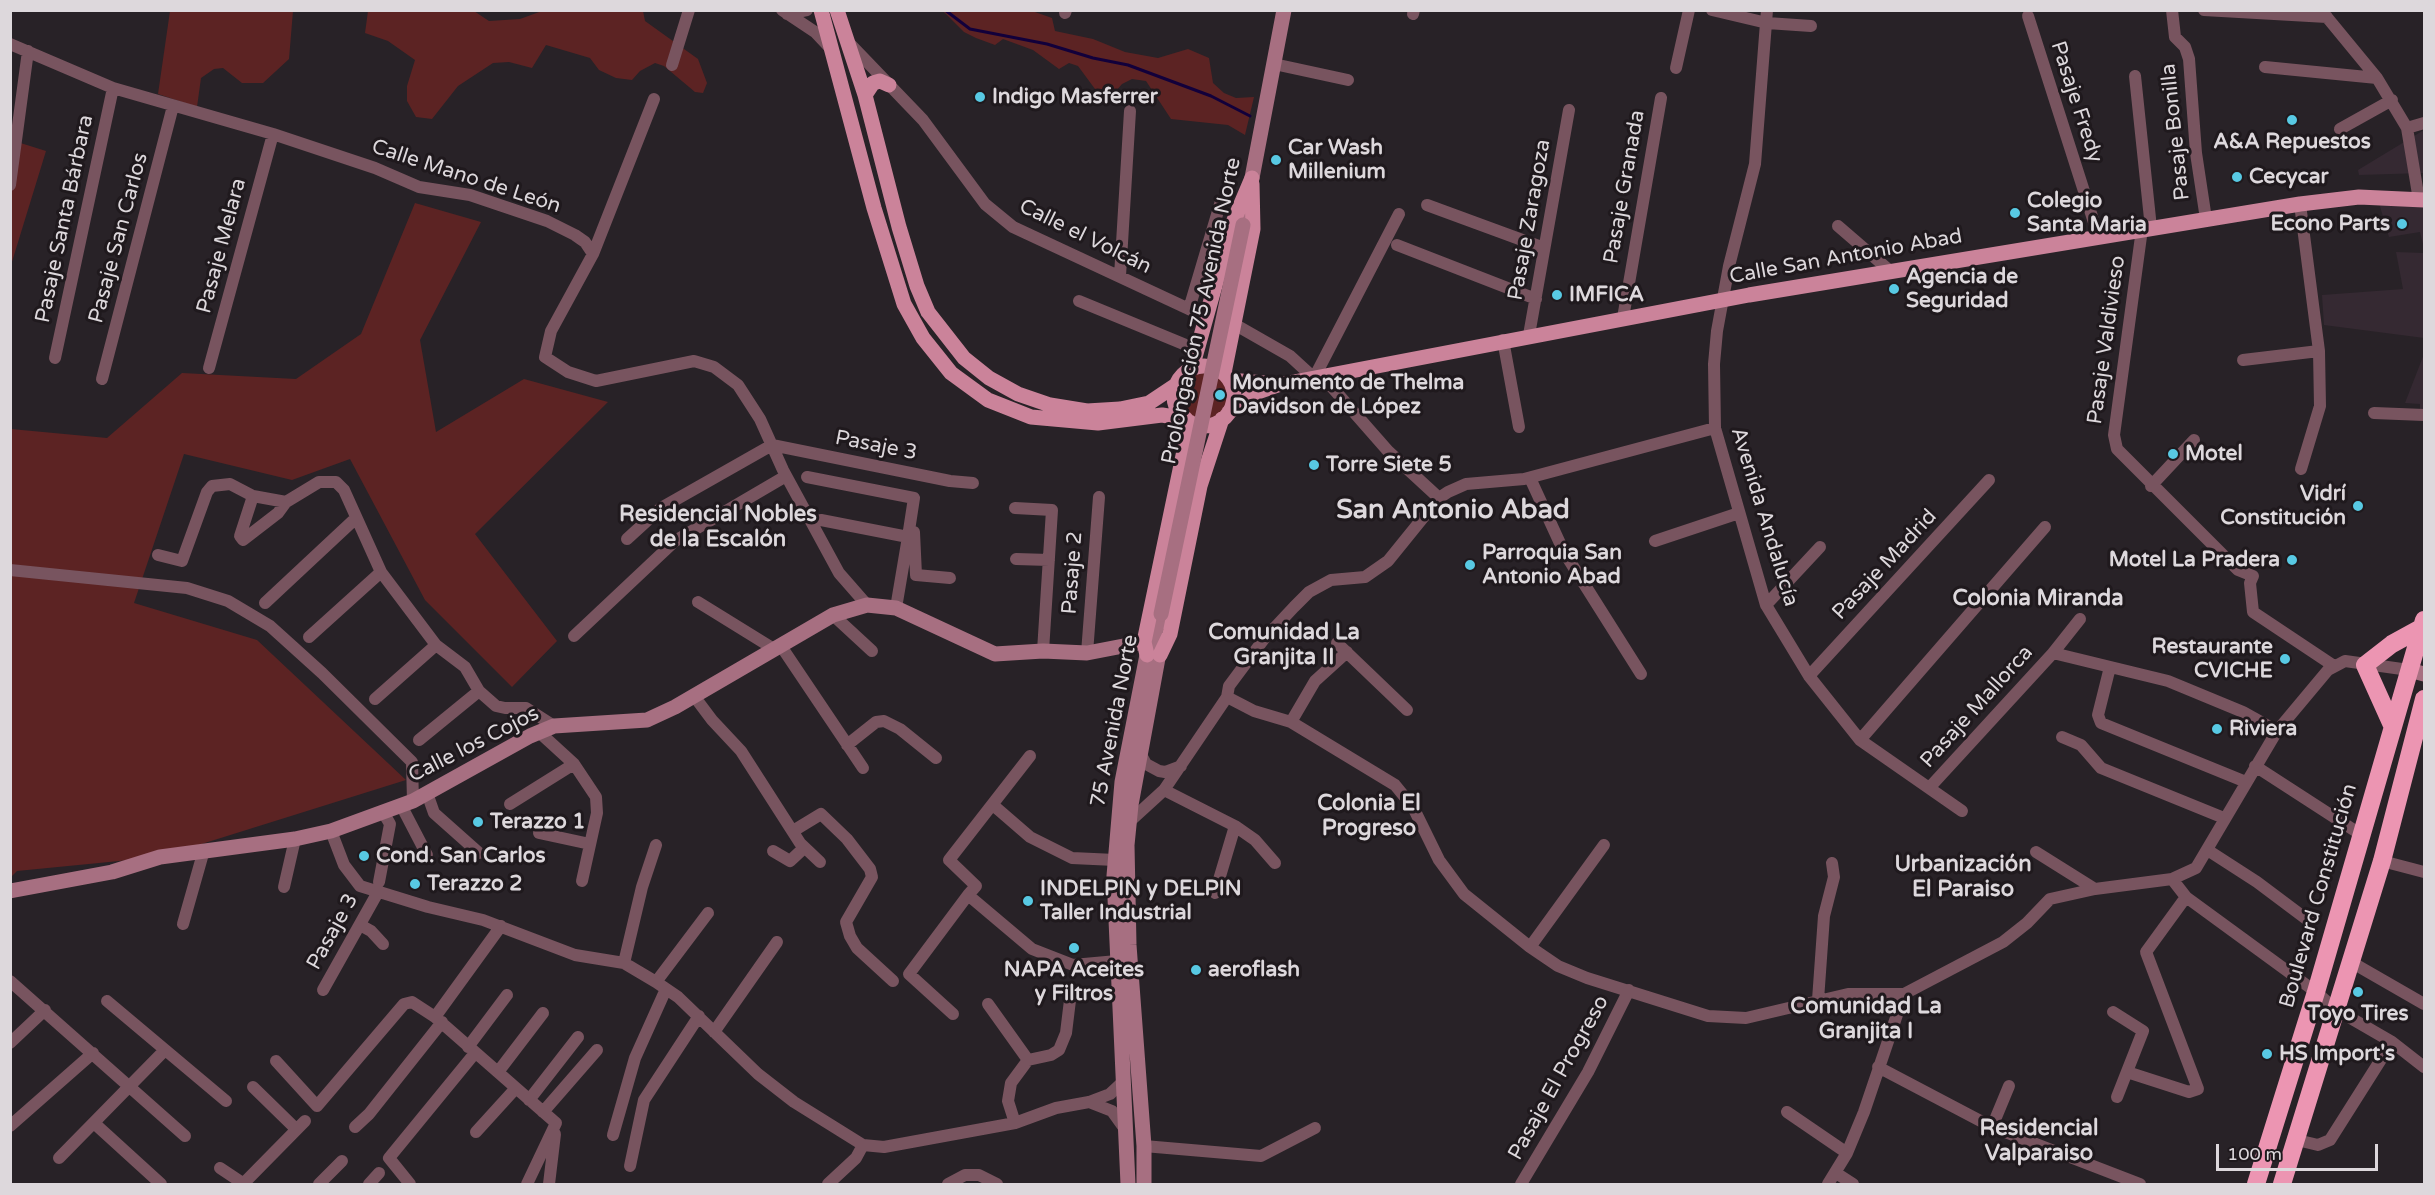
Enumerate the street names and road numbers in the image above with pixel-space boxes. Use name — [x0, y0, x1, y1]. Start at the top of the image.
street label: Pasaje Fredy — [2045, 38, 2107, 166]
street label: Pasaje Bonilla — [2156, 62, 2196, 202]
street label: Pasaje Granada — [1599, 108, 1651, 266]
street label: Pasaje Santa Bárbara — [31, 113, 99, 325]
street label: Calle Mano de León — [368, 135, 564, 219]
street label: Pasaje Zaragoza — [1503, 137, 1557, 303]
street label: Pasaje San Carlos — [84, 150, 154, 326]
street label: Prolongación 75 Avenida Norte — [1157, 155, 1247, 467]
street label: Pasaje Melara — [192, 176, 252, 316]
street label: Calle el Volcán — [1015, 194, 1155, 280]
street label: Calle San Antonio Abad — [1728, 224, 1964, 290]
street label: Pasaje Valdivieso — [2083, 254, 2131, 426]
street label: Avenida Andalucía — [1725, 424, 1803, 610]
street label: Pasaje 3 — [833, 426, 919, 466]
street label: Pasaje Madrid — [1827, 505, 1943, 625]
street label: Pasaje 2 — [1058, 531, 1088, 615]
street label: 75 Avenida Norte — [1086, 633, 1144, 809]
street label: Pasaje Mallorca — [1915, 641, 2039, 773]
street label: Calle los Cojos — [405, 701, 543, 789]
street label: Boulevard Constitución — [2275, 781, 2363, 1011]
street label: Pasaje 3 — [302, 890, 364, 974]
street label: Pasaje El Progreso — [1503, 991, 1615, 1165]

